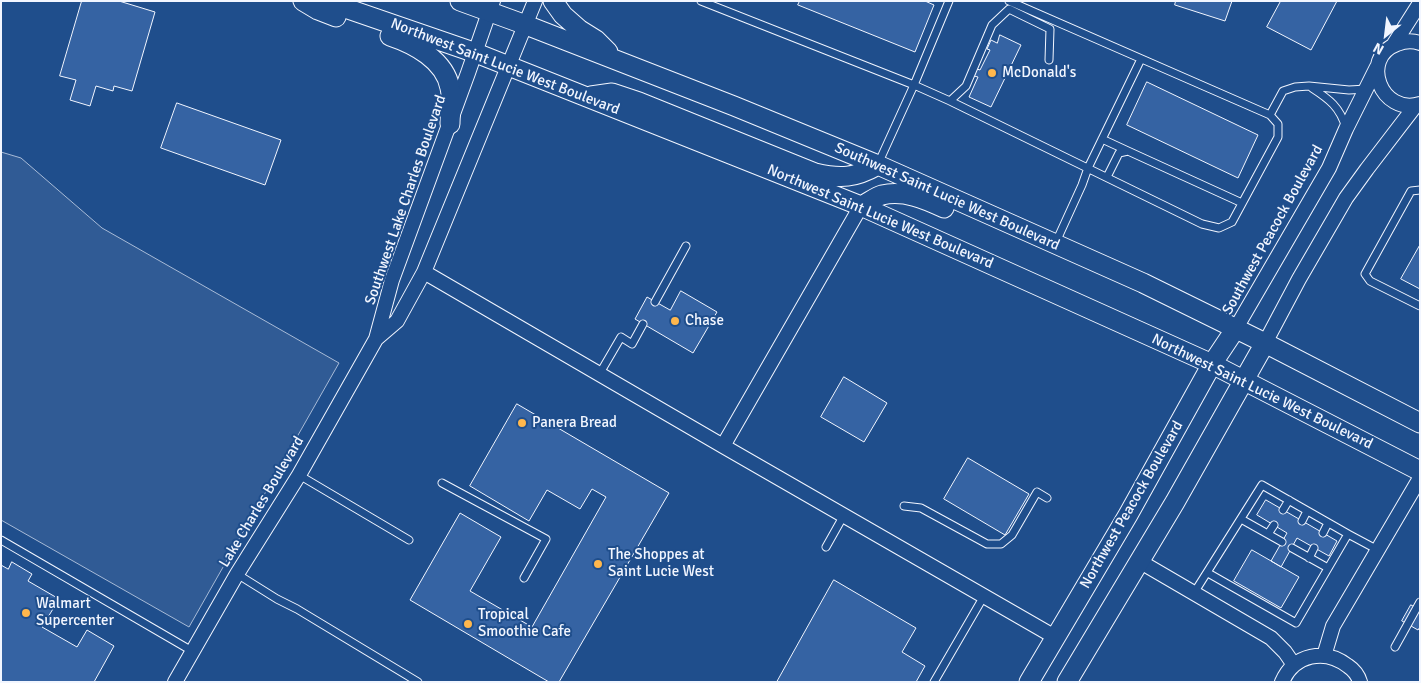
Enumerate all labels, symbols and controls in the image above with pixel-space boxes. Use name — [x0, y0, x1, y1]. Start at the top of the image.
north arrow — [1361, 10, 1411, 60]
street label: Northwest Saint Lucie West Boulevard — [388, 15, 622, 119]
text: N — [1370, 39, 1387, 58]
place label: McDonald's — [1002, 64, 1076, 82]
marker: McDonald's — [986, 67, 998, 79]
street label: Southwest Lake Charles Boulevard — [362, 93, 450, 307]
street label: Southwest Saint Lucie West Boulevard — [832, 139, 1062, 255]
street label: Southwest Peacock Boulevard — [1219, 142, 1327, 318]
street label: Northwest Saint Lucie West Boulevard — [764, 161, 996, 273]
place label: Chase — [685, 312, 724, 330]
marker: Chase — [669, 315, 681, 327]
street label: Northwest Saint Lucie West Boulevard — [1148, 330, 1376, 454]
place label: Panera Bread — [532, 414, 617, 432]
marker: Panera Bread — [516, 417, 528, 429]
street label: Northwest Peacock Boulevard — [1077, 418, 1187, 592]
street label: Lake Charles Boulevard — [216, 433, 308, 571]
place label: The Shoppes at Saint Lucie West — [608, 546, 714, 581]
marker: The Shoppes at Saint Lucie West — [592, 558, 604, 570]
place label: Walmart Supercenter — [36, 595, 114, 630]
place label: Tropical Smoothie Cafe — [478, 606, 571, 641]
marker: Walmart Supercenter — [20, 607, 32, 619]
marker: Tropical Smoothie Cafe — [462, 618, 474, 630]

